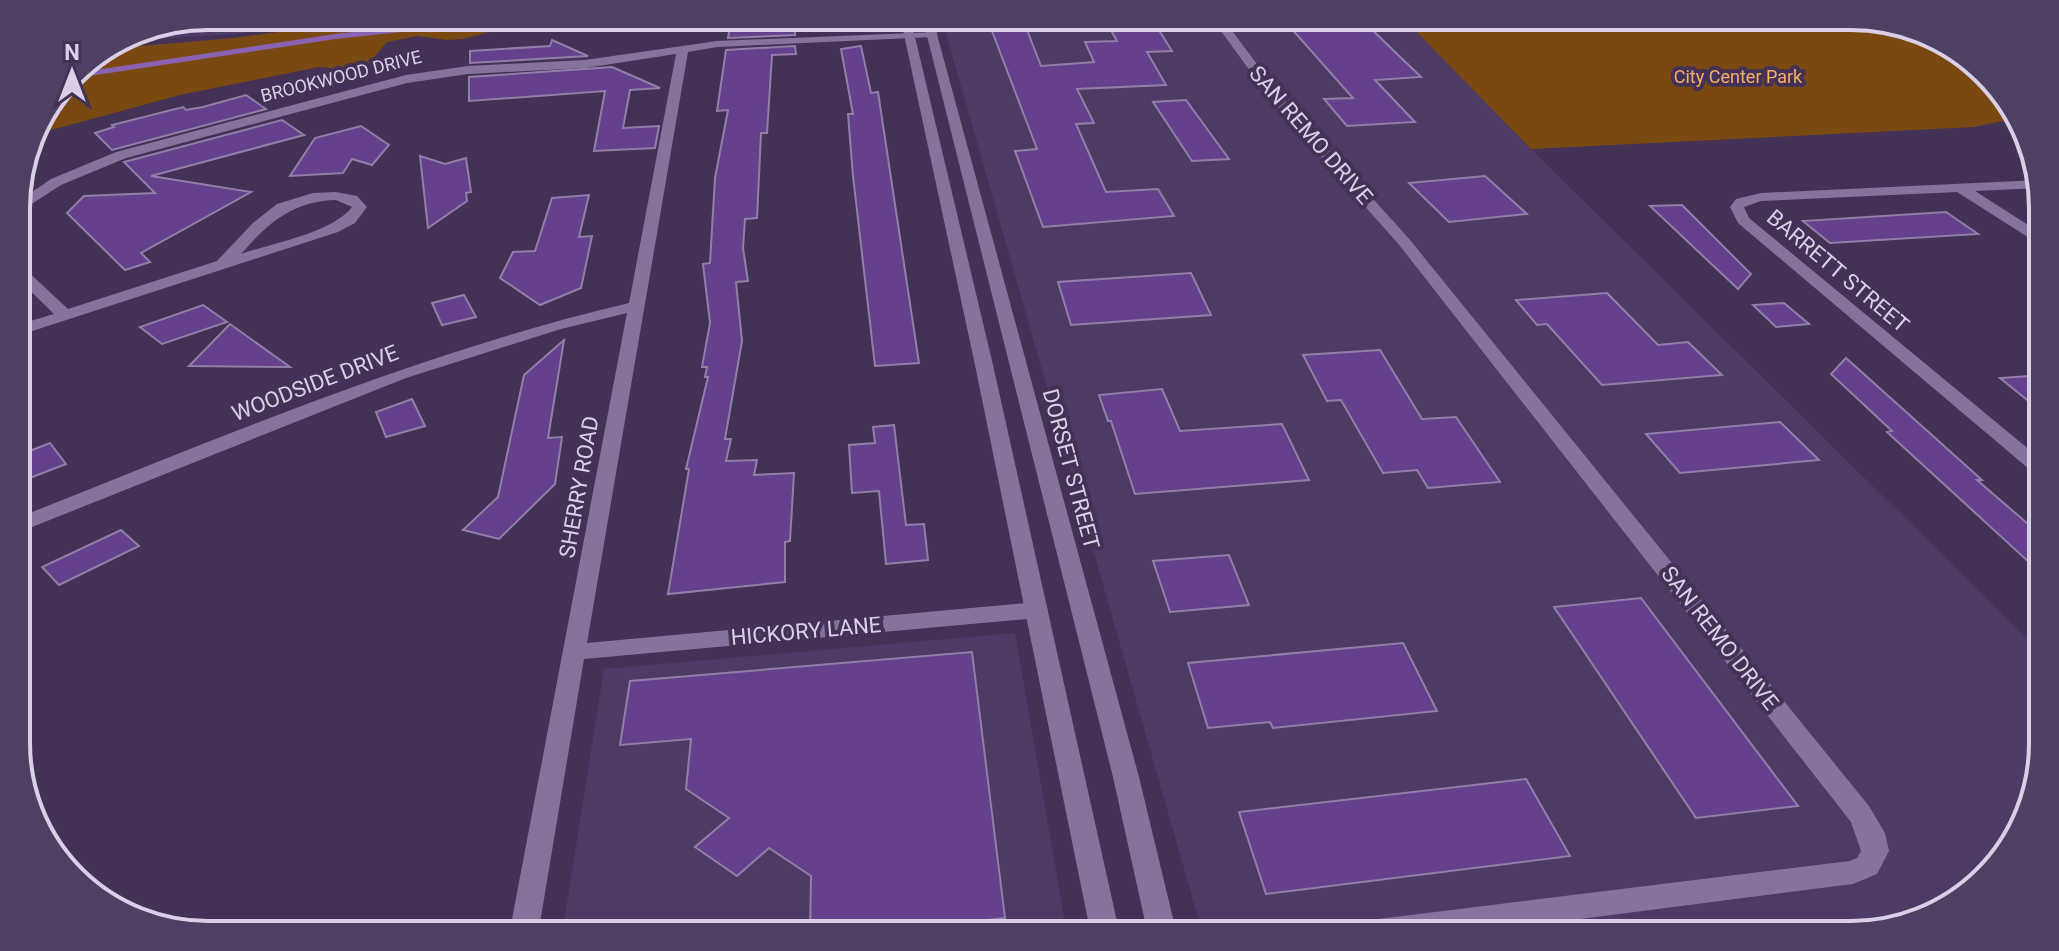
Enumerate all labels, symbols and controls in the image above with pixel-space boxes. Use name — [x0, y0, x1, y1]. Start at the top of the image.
north arrow — [32, 32, 112, 112]
text: N — [64, 40, 80, 65]
street label: BROOKWOOD DRIVE — [258, 46, 424, 106]
street label: SAN REMO DRIVE — [1244, 61, 1378, 209]
park label: City Center Park — [1674, 66, 1803, 87]
street label: BARRETT STREET — [1762, 204, 1914, 338]
street label: WOODSIDE DRIVE — [228, 340, 402, 426]
street label: DORSET STREET — [1038, 386, 1104, 552]
street label: SHERRY ROAD — [554, 414, 604, 560]
street label: SAN REMO DRIVE — [1656, 561, 1784, 715]
street label: HICKORY LANE — [730, 612, 882, 650]

